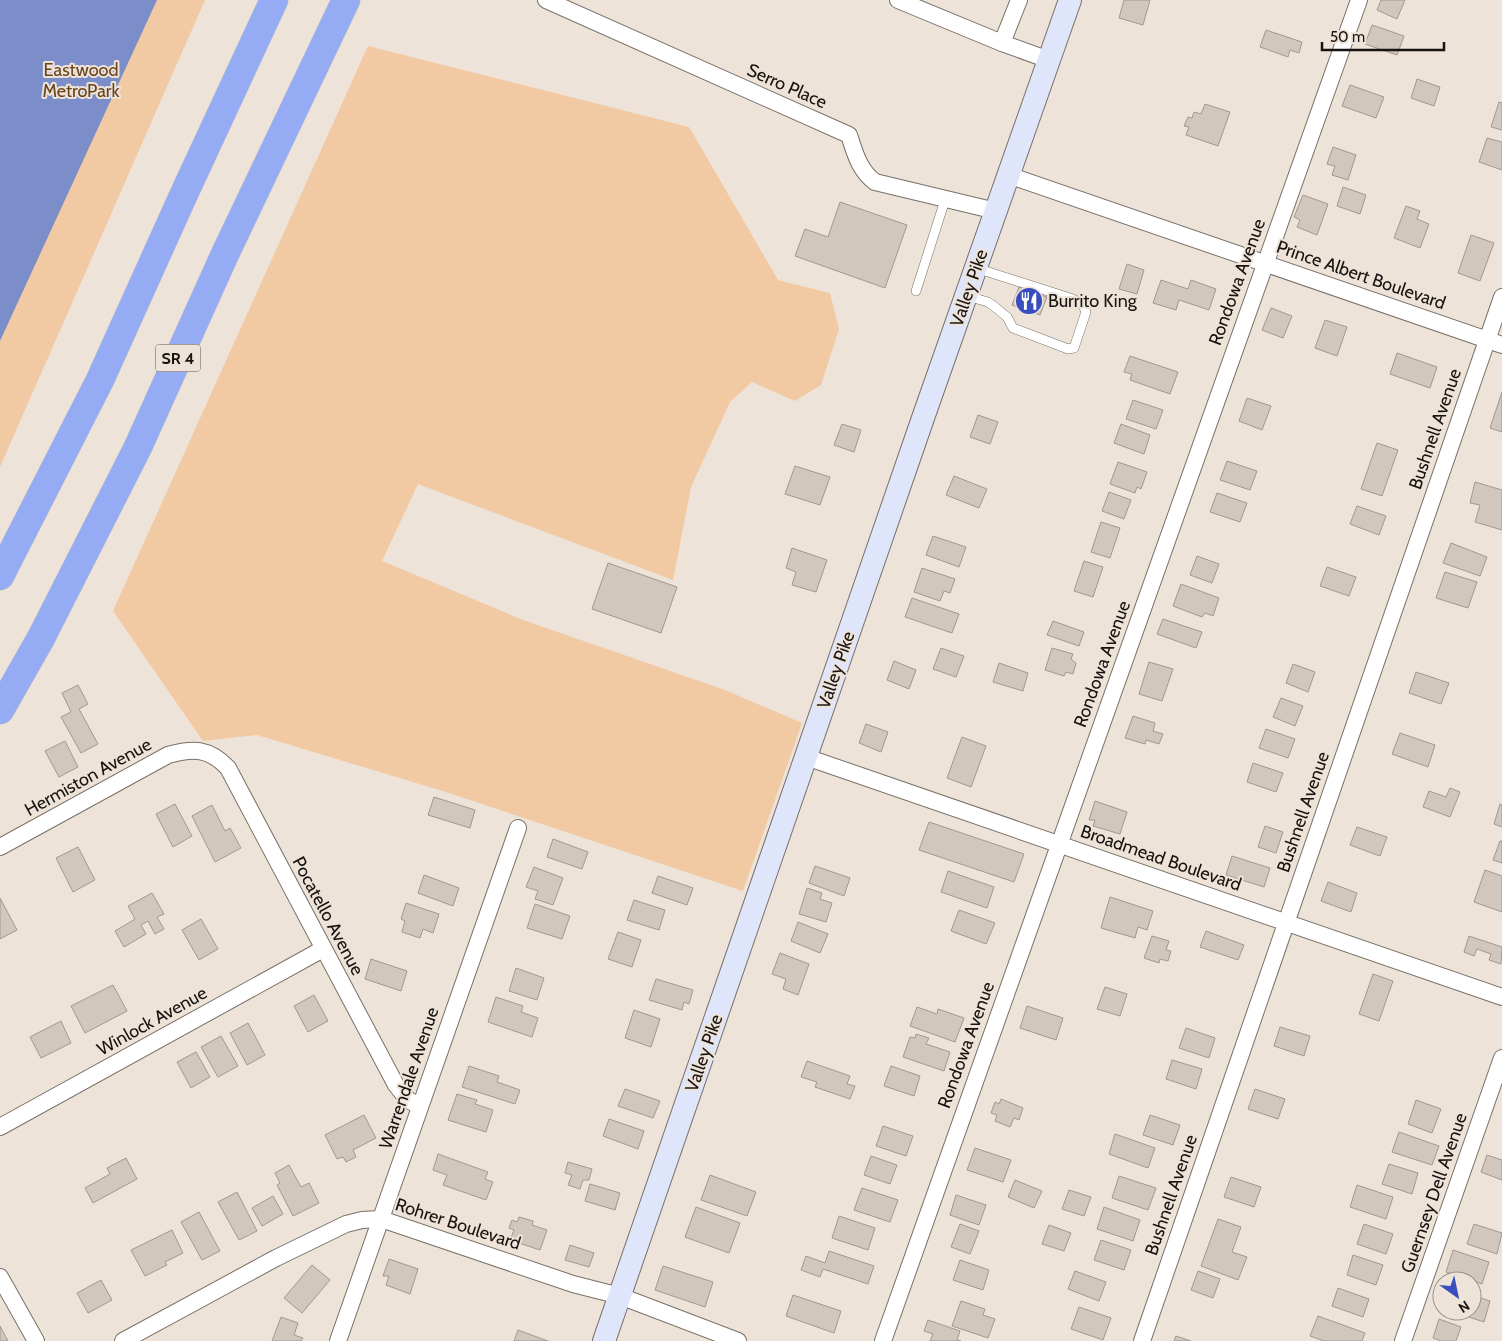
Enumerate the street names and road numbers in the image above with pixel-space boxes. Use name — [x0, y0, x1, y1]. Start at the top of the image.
street label: Serro Place — [744, 59, 830, 113]
street label: Rondowa Avenue — [1204, 216, 1270, 348]
street label: Prince Albert Boulevard — [1274, 236, 1448, 314]
street label: Valley Pike — [946, 246, 992, 330]
road number: SR 4 — [156, 344, 200, 372]
street label: Bushnell Avenue — [1404, 366, 1466, 492]
street label: Rondowa Avenue — [1069, 598, 1135, 730]
street label: Valley Pike — [813, 628, 859, 712]
street label: Hermiston Avenue — [21, 733, 155, 821]
street label: Bushnell Avenue — [1272, 749, 1334, 875]
street label: Broadmead Boulevard — [1078, 820, 1244, 896]
street label: Pocatello Avenue — [287, 853, 369, 979]
street label: Rondowa Avenue — [933, 979, 999, 1111]
street label: Winlock Avenue — [93, 982, 211, 1060]
street label: Warrendale Avenue — [374, 1004, 444, 1152]
street label: Valley Pike — [681, 1011, 727, 1095]
street label: Guernsey Dell Avenue — [1396, 1110, 1472, 1276]
street label: Bushnell Avenue — [1140, 1132, 1202, 1258]
street label: Rohrer Boulevard — [392, 1193, 524, 1255]

